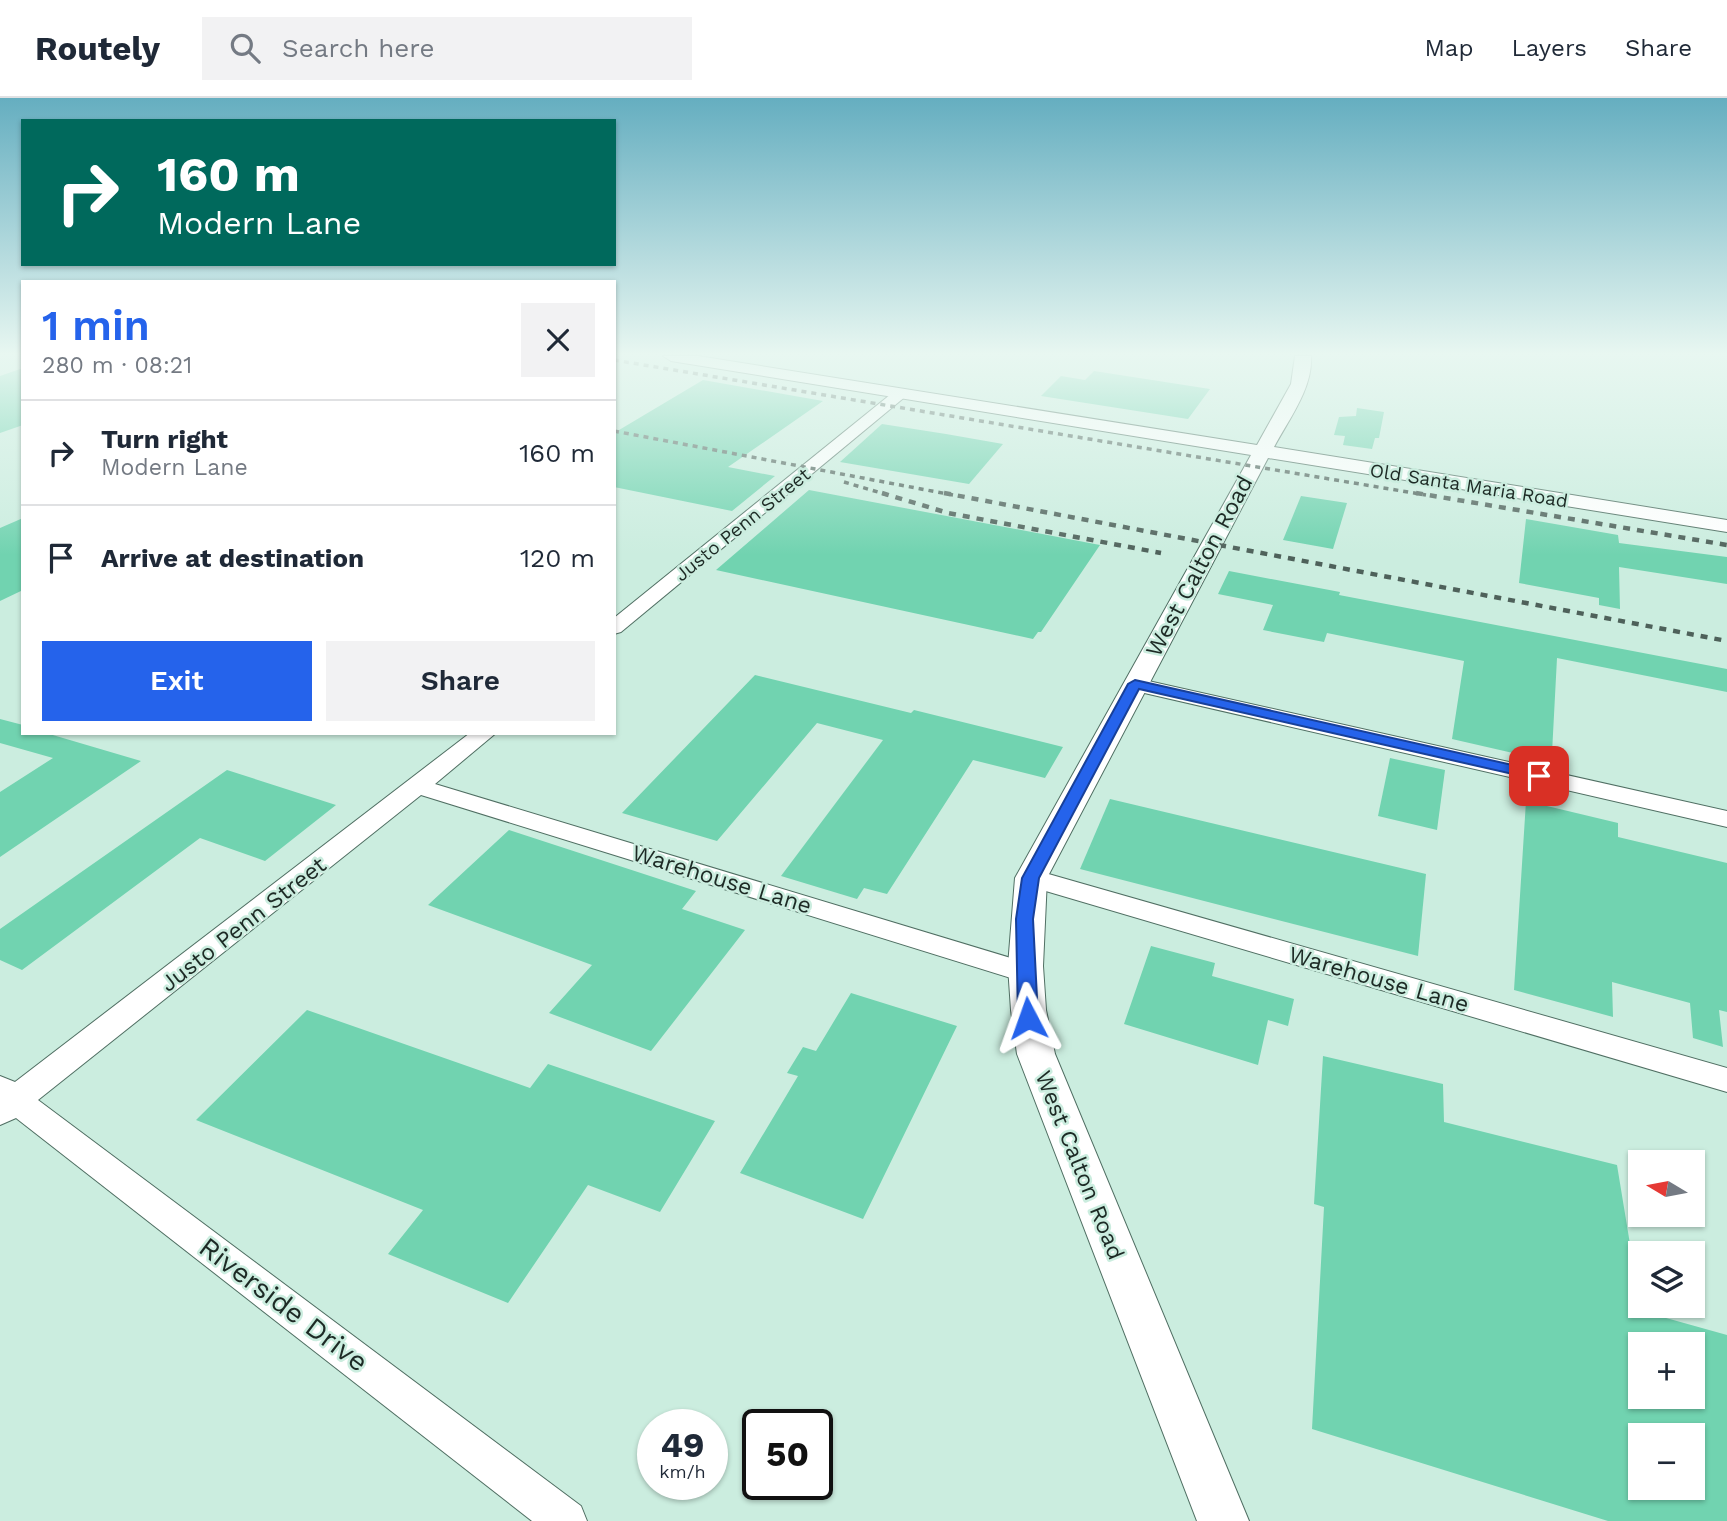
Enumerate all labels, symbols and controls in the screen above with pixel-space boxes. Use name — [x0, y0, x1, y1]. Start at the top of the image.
search box — [202, 17, 692, 80]
text: Routely — [35, 29, 160, 68]
icon: search — [226, 29, 264, 67]
text: Search here — [282, 33, 434, 63]
text: Map — [1425, 34, 1473, 62]
text: Layers — [1511, 34, 1587, 62]
text: Share — [1625, 34, 1692, 62]
text: 160 m — [157, 145, 300, 203]
icon: right — [42, 147, 133, 238]
text: Modern Lane — [157, 204, 361, 242]
text: 1 min — [42, 301, 150, 350]
button: close — [521, 303, 595, 377]
text: 280 m · 08:21 — [42, 352, 192, 379]
text: Turn right — [101, 424, 228, 454]
icon: right — [42, 434, 80, 472]
text: 160 m — [519, 438, 595, 468]
text: Modern Lane — [101, 454, 248, 481]
street label: Old Santa Maria Road — [1368, 458, 1570, 513]
street label: Justo Penn Street — [670, 463, 815, 586]
street label: West Calton Road — [1140, 471, 1259, 661]
icon: arrive — [42, 539, 80, 577]
text: Arrive at destination — [101, 543, 364, 573]
text: 120 m — [520, 543, 595, 573]
button: Exit — [42, 641, 312, 721]
button: Share — [326, 641, 595, 721]
pin — [1509, 746, 1569, 806]
icon: arrive — [1520, 757, 1558, 795]
street label: Warehouse Lane — [629, 839, 815, 920]
street label: Justo Penn Street — [155, 851, 332, 998]
street label: Warehouse Lane — [1286, 941, 1472, 1018]
position arrow — [991, 981, 1065, 1055]
street label: West Calton Road — [1029, 1067, 1130, 1264]
north arrow — [1628, 1150, 1704, 1227]
map controls — [1628, 1150, 1705, 1500]
street label: Riverside Drive — [193, 1230, 375, 1379]
button: layers — [1628, 1241, 1705, 1318]
button: + — [1628, 1332, 1705, 1409]
speed limit sign: 50 — [742, 1409, 833, 1500]
button: − — [1628, 1423, 1705, 1500]
text: 49 — [660, 1424, 705, 1466]
text: km/h — [659, 1461, 706, 1482]

